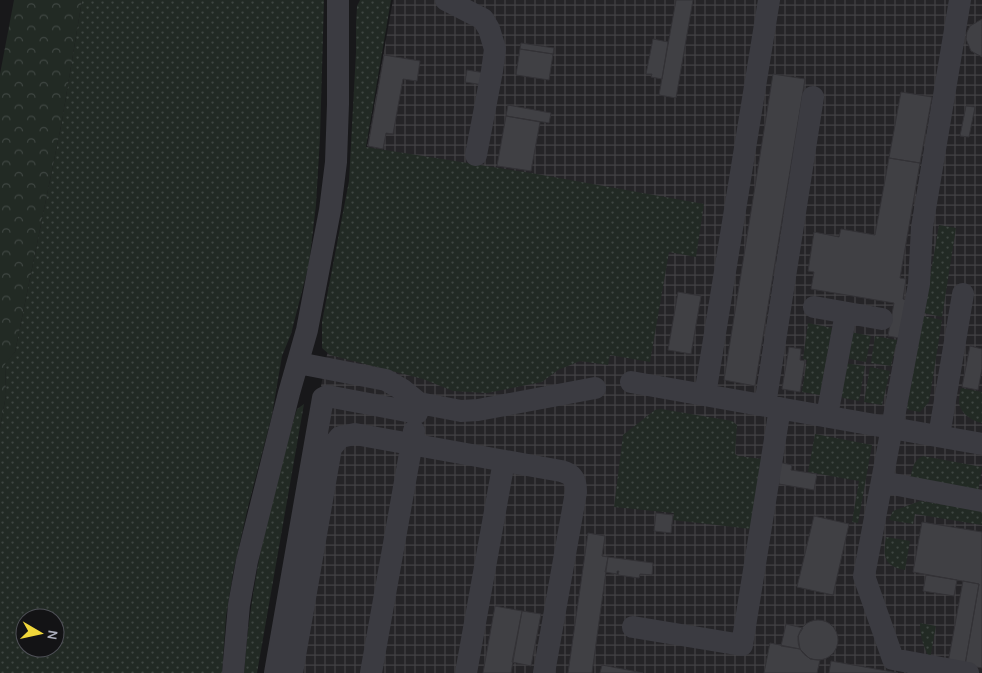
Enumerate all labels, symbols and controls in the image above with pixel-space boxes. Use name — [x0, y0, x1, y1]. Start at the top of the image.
north arrow — [15, 608, 65, 658]
text: N — [43, 629, 62, 641]

